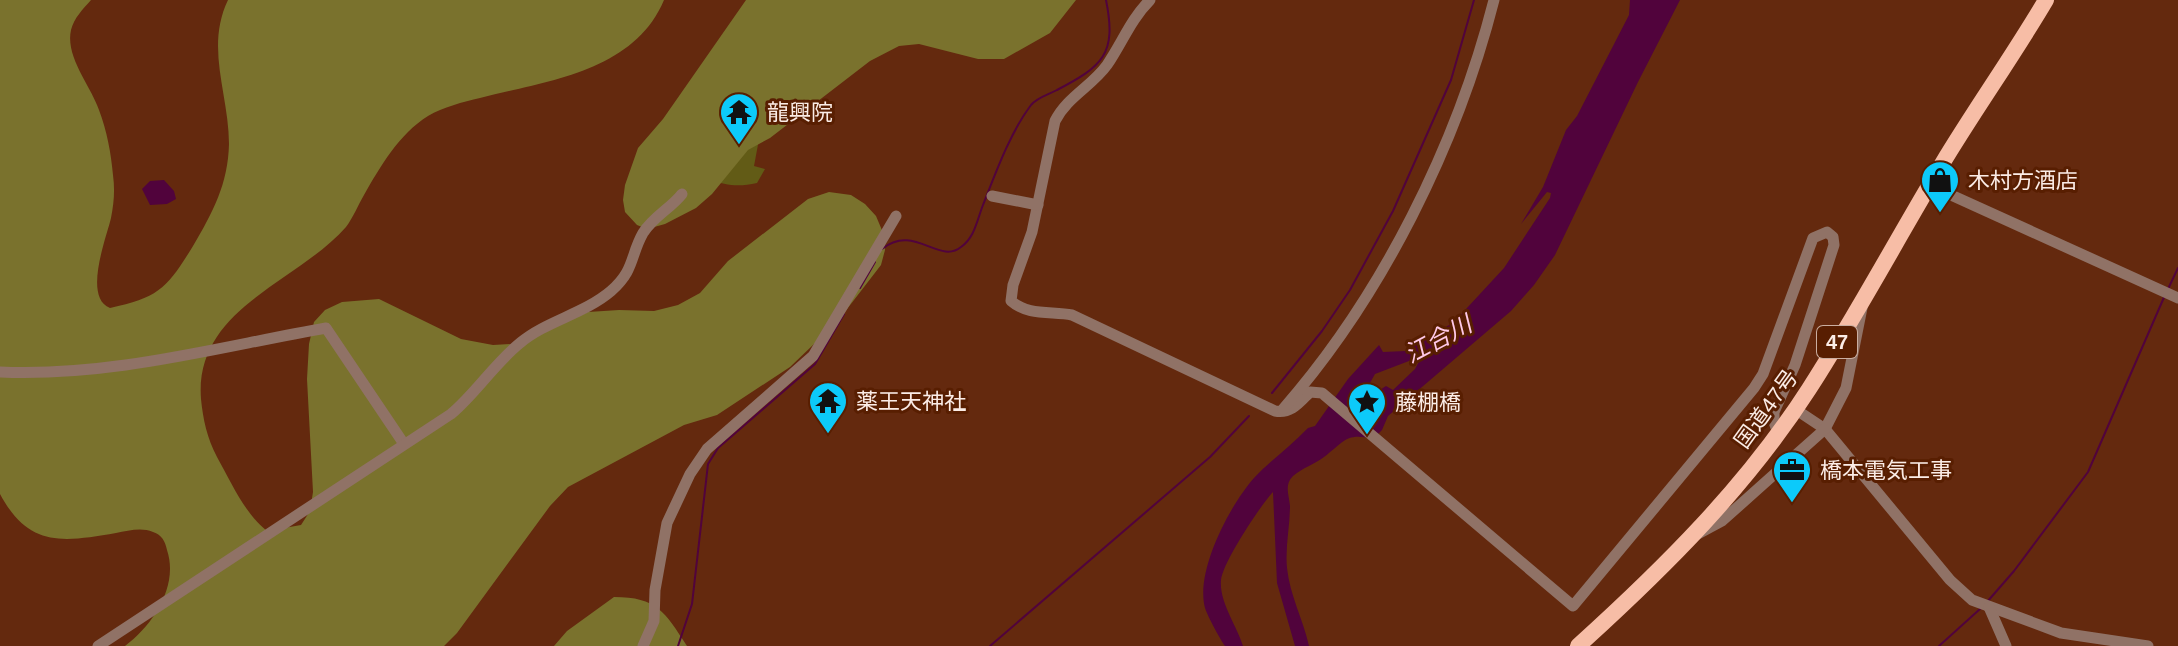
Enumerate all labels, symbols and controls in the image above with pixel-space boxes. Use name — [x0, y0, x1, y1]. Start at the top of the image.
temple icon: 龍興院 — [718, 91, 760, 146]
place label: 龍興院 — [767, 100, 833, 125]
shop icon: 木村方酒店 — [1919, 159, 1961, 214]
place label: 木村方酒店 — [1968, 168, 2078, 193]
water label: 江合川 — [1400, 309, 1479, 368]
road number: 47 — [1817, 326, 1857, 358]
street label: 国道47号 — [1729, 365, 1803, 453]
temple icon: 薬王天神社 — [807, 380, 849, 435]
place icon: 藤棚橋 — [1346, 381, 1388, 436]
place label: 薬王天神社 — [856, 389, 966, 414]
place label: 藤棚橋 — [1395, 390, 1461, 415]
office icon: 橋本電気工事 — [1771, 449, 1813, 504]
place label: 橋本電気工事 — [1820, 458, 1952, 483]

